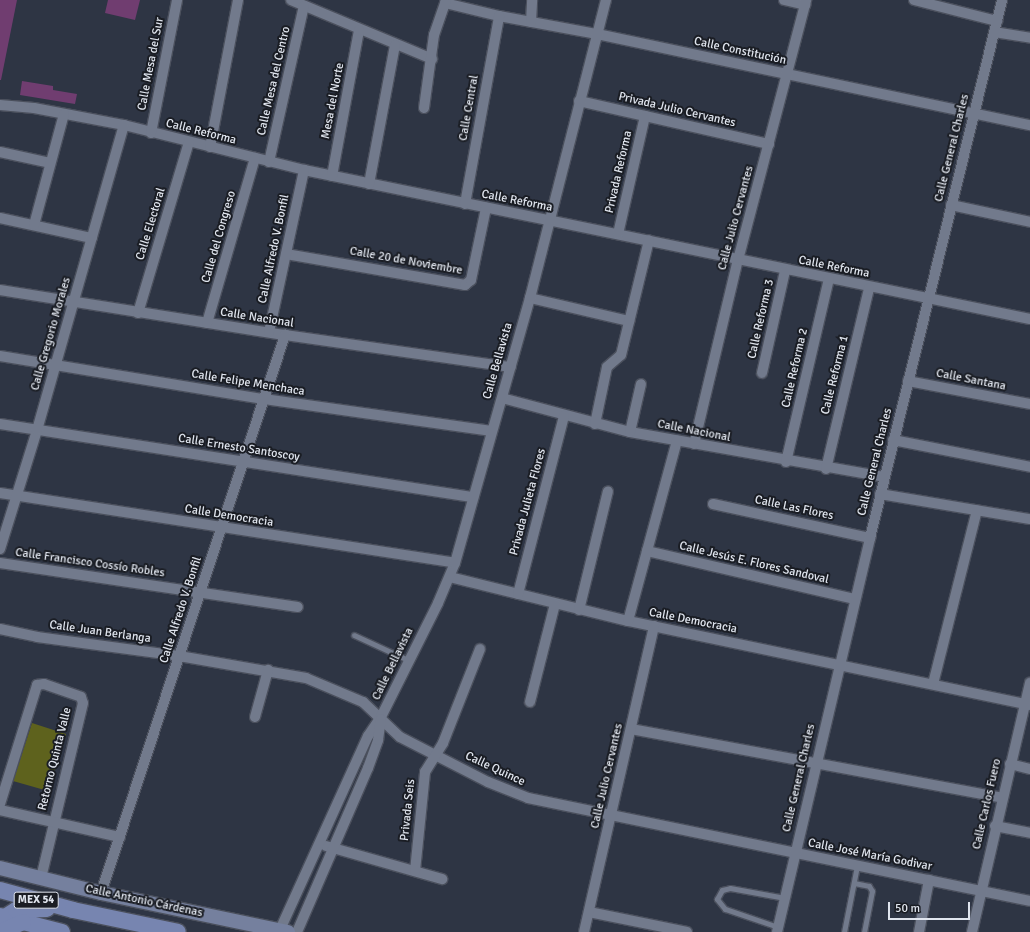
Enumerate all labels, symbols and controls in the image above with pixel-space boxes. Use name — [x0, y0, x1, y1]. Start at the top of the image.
street label: Calle Mesa del Sur — [135, 16, 167, 112]
street label: Calle Mesa del Centro — [254, 25, 294, 137]
street label: Calle Constitución — [693, 34, 787, 68]
street label: Mesa del Norte — [319, 62, 347, 140]
street label: Calle Central — [456, 74, 482, 142]
street label: Privada Julio Cervantes — [617, 90, 737, 130]
street label: Calle General Charles — [932, 93, 972, 203]
street label: Calle Reforma — [164, 116, 238, 148]
street label: Privada Reforma — [603, 129, 635, 215]
street label: Calle Julio Cervantes — [715, 164, 757, 272]
street label: Calle Electoral — [133, 186, 169, 262]
street label: Calle Reforma — [480, 187, 554, 215]
street label: Calle del Congreso — [199, 189, 239, 285]
street label: Calle Alfredo V. Bonfil — [255, 193, 293, 305]
street label: Calle 20 de Noviembre — [349, 244, 463, 278]
street label: Calle Reforma — [797, 253, 871, 281]
street label: Calle Gregorio Morales — [28, 276, 74, 392]
street label: Calle Reforma 3 — [745, 278, 777, 360]
street label: Calle Nacional — [219, 305, 295, 331]
street label: Calle Bellavista — [480, 321, 516, 401]
street label: Calle Reforma 2 — [779, 327, 811, 409]
street label: Calle Reforma 1 — [818, 334, 852, 416]
street label: Calle Santana — [935, 366, 1007, 394]
street label: Calle Felipe Menchaca — [190, 367, 306, 399]
street label: Calle General Charles — [855, 407, 895, 517]
street label: Calle Nacional — [656, 417, 732, 445]
street label: Calle Ernesto Santoscoy — [177, 431, 301, 465]
street label: Privada Julieta Flores — [507, 447, 549, 557]
street label: Calle Las Flores — [753, 493, 835, 523]
street label: Calle Democracia — [184, 502, 274, 530]
street label: Calle Jesús E. Flores Sandoval — [678, 539, 830, 587]
street label: Calle Francisco Cossío Robles — [14, 545, 166, 581]
street label: Calle Alfredo V. Bonfil — [157, 555, 205, 665]
street label: Calle Democracia — [648, 605, 738, 637]
street label: Calle Juan Berlanga — [48, 618, 152, 646]
street label: Calle Bellavista — [369, 625, 417, 703]
street label: Retorno Quinta Valle — [35, 706, 75, 812]
street label: Calle Julio Cervantes — [588, 722, 626, 830]
street label: Calle General Charles — [780, 723, 818, 833]
street label: Calle Quince — [463, 749, 527, 789]
street label: Calle Carlos Fuero — [970, 757, 1004, 851]
street label: Privada Seis — [398, 778, 418, 842]
street label: Calle José María Godivar — [807, 836, 933, 874]
street label: Calle Antonio Cárdenas — [84, 882, 204, 920]
road number: MEX 54 — [13, 891, 59, 909]
scale bar — [890, 894, 972, 920]
text: 50 m — [895, 901, 920, 916]

